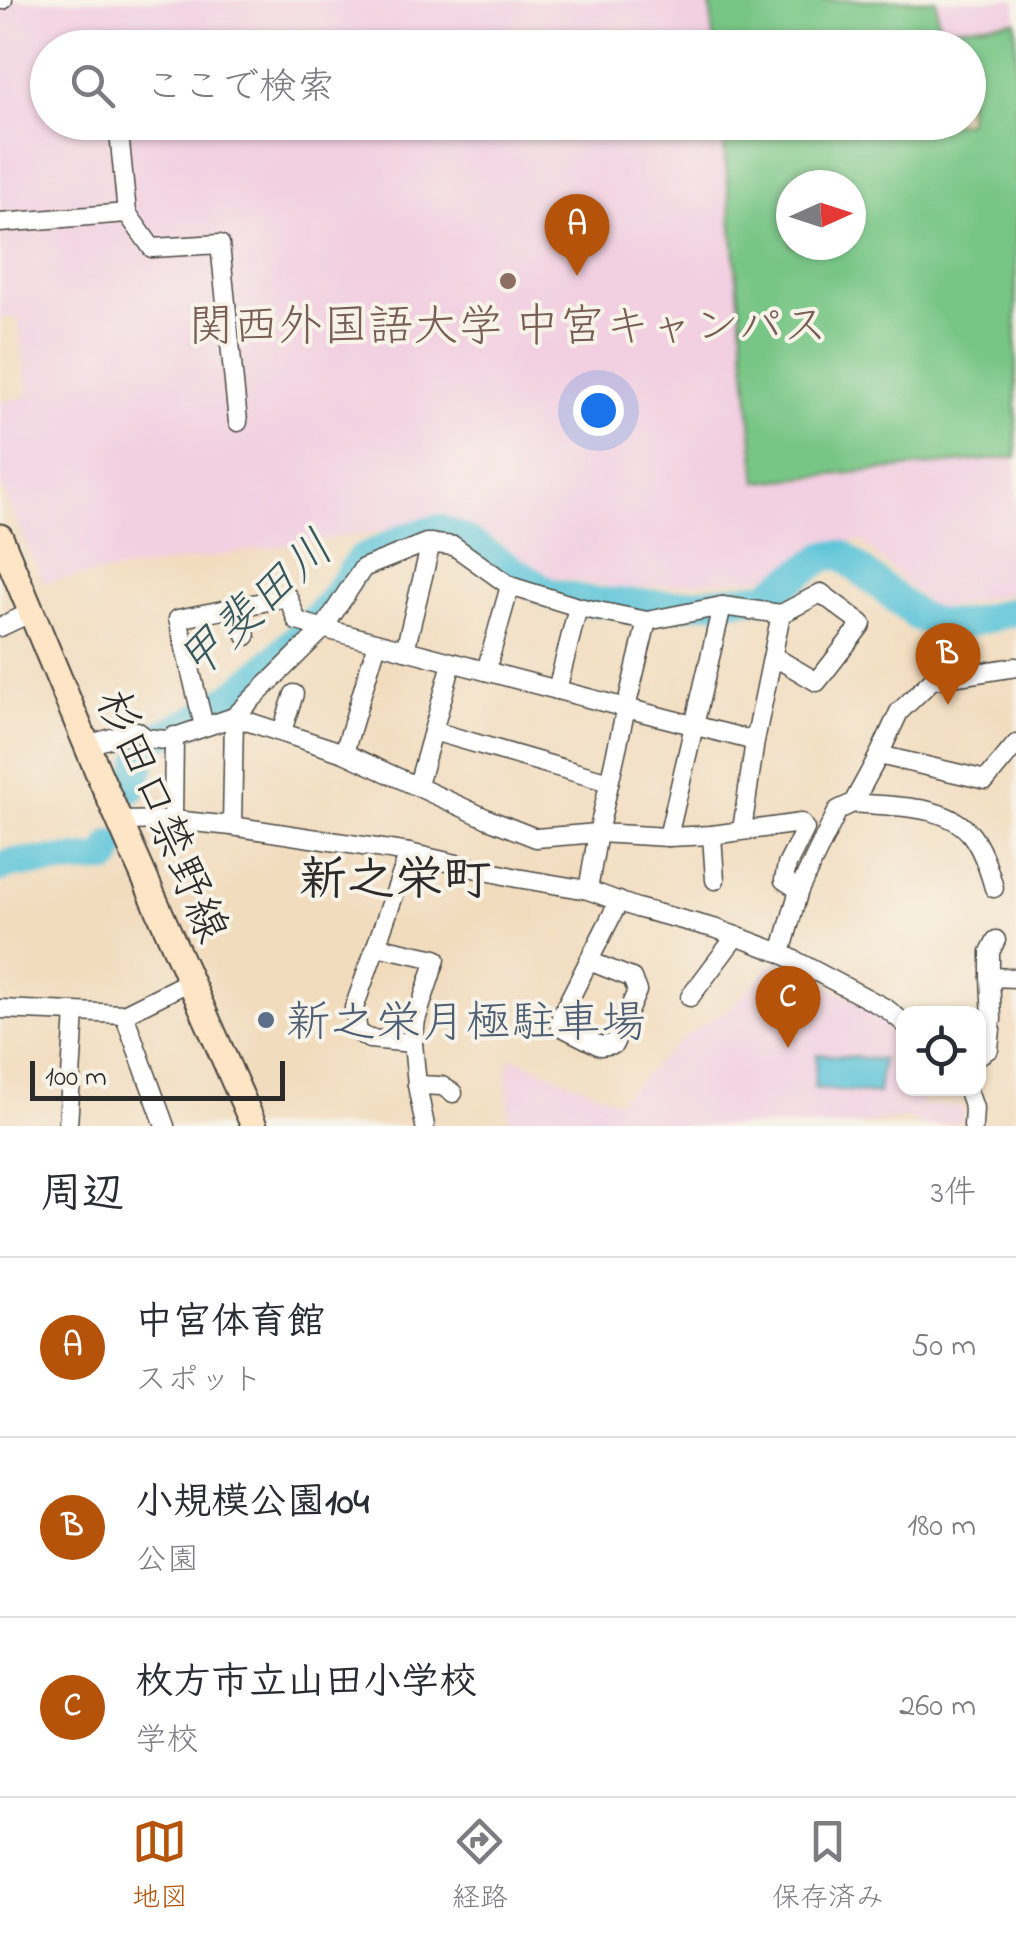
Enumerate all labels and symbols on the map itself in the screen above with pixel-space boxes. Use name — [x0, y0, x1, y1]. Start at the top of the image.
north arrow — [776, 170, 866, 260]
pin: A — [544, 194, 610, 276]
marker: 関西外国語大学 中宮キャンパス — [497, 270, 519, 292]
place label: 関西外国語大学 中宮キャンパス — [188, 296, 828, 362]
your location — [573, 385, 624, 436]
water label: 甲斐田川 — [163, 517, 351, 699]
pin: B — [916, 622, 980, 705]
street label: 杉田口禁野線 — [76, 680, 243, 954]
district label: 新之栄町 — [299, 847, 491, 917]
pin: C — [756, 966, 820, 1048]
place label: 新之栄月極駐車場 — [286, 992, 646, 1058]
marker: 新之栄月極駐車場 — [255, 1009, 277, 1031]
scale bar — [30, 1056, 285, 1100]

